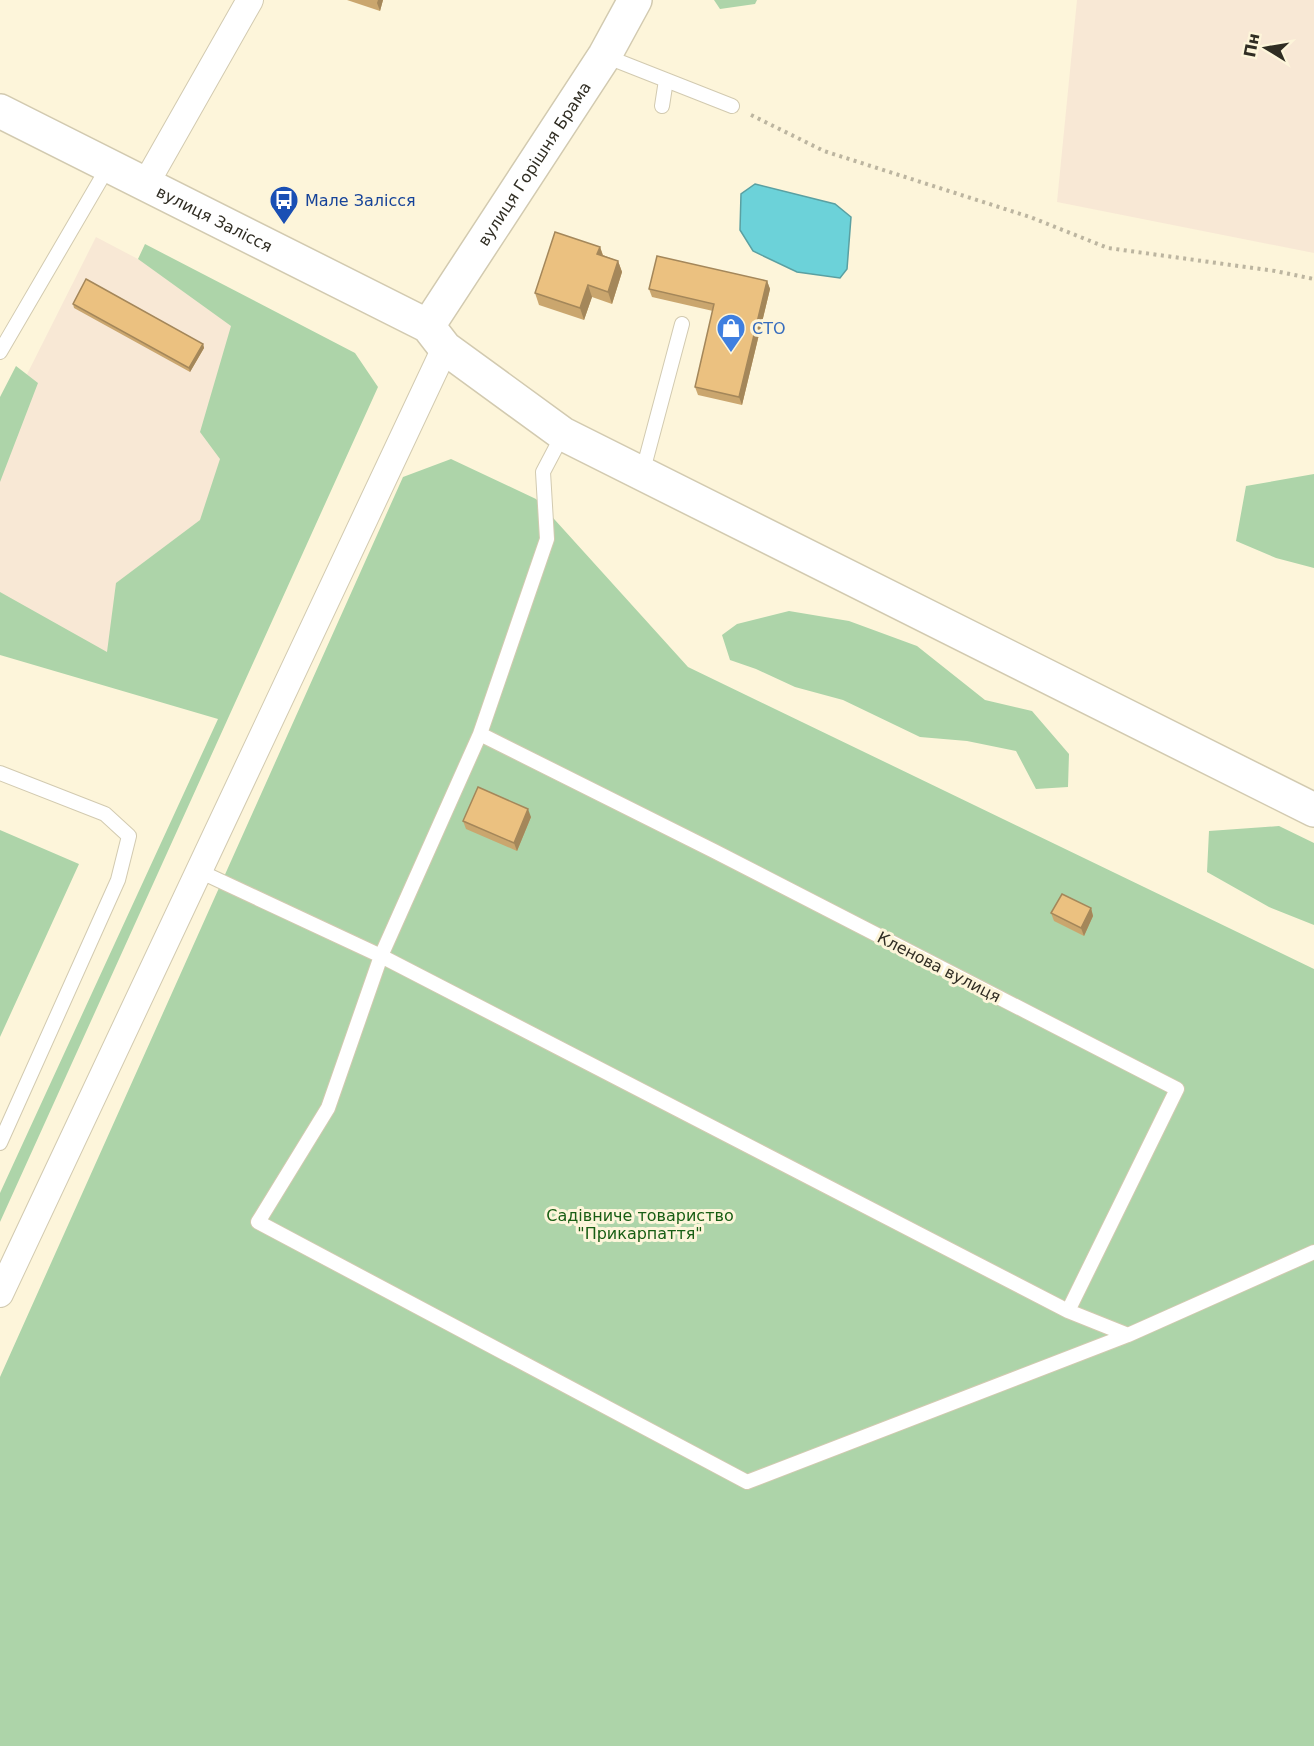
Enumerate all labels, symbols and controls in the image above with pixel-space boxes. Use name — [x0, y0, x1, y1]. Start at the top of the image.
north arrow — [1236, 18, 1296, 78]
text: Пн — [1240, 31, 1263, 59]
street label: вулиця Горішня Брама — [474, 78, 595, 249]
street label: вулиця Залісся — [153, 182, 276, 256]
bus stop icon: Мале Залісся — [268, 184, 300, 226]
place label: Мале Залісся — [305, 191, 416, 210]
shop icon: СТО — [715, 312, 747, 354]
place label: СТО — [752, 319, 786, 338]
street label: Кленова вулиця — [874, 928, 1004, 1006]
park label: Садівниче товариство "Прикарпаття" — [546, 1206, 734, 1243]

